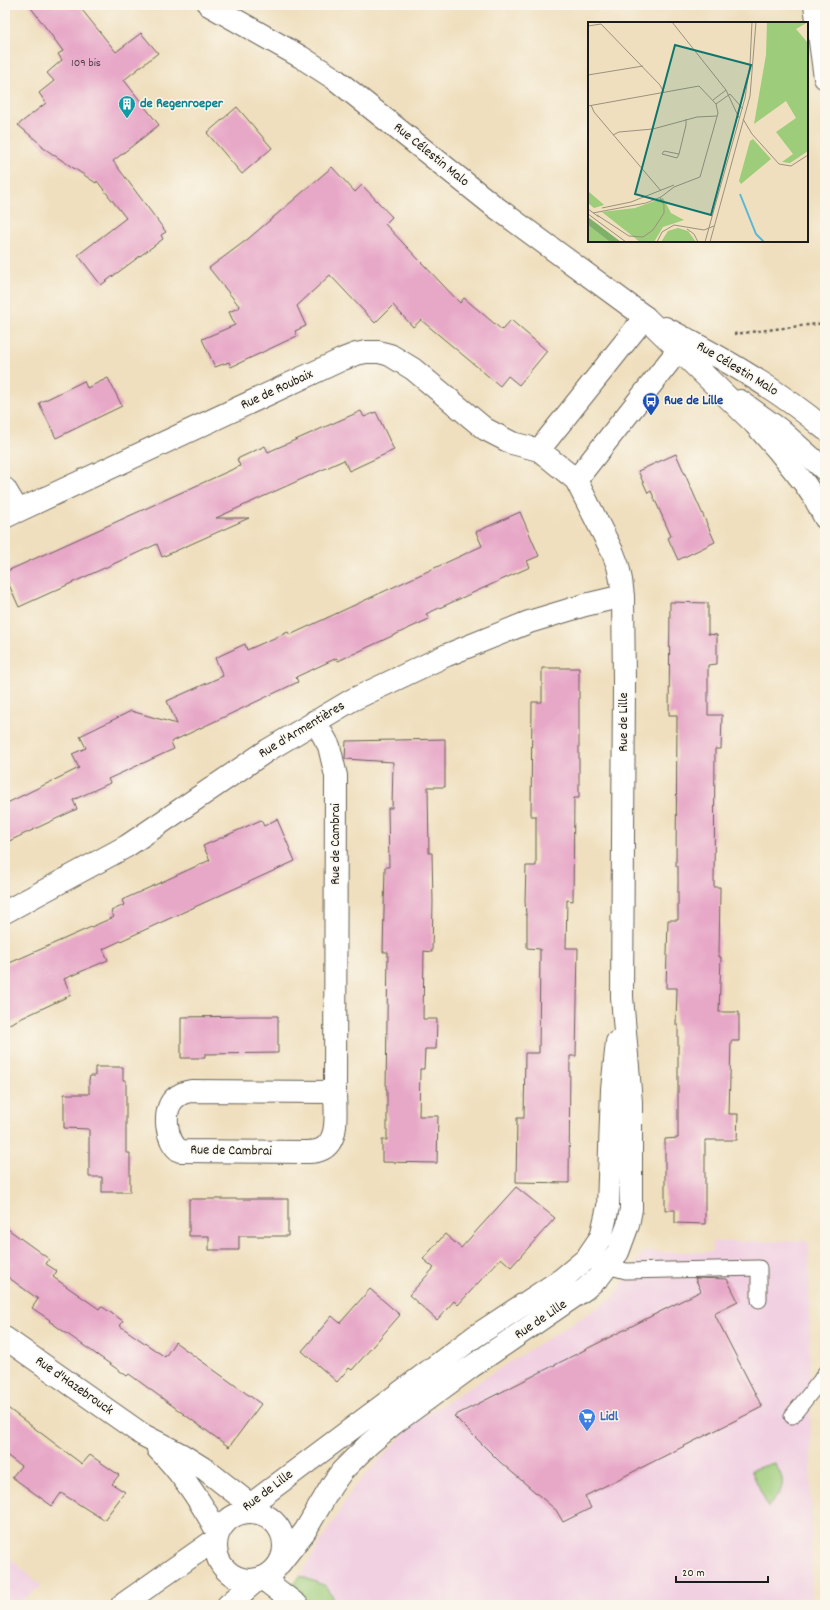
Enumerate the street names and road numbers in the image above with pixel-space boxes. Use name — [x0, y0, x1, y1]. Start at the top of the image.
street label: Rue Célestin Malo — [389, 118, 473, 192]
street label: Rue Célestin Malo — [692, 337, 782, 401]
street label: Rue de Roubaix — [238, 365, 316, 415]
street label: Rue de Lille — [614, 692, 634, 752]
street label: Rue d'Armentières — [255, 696, 349, 764]
street label: Rue de Cambrai — [326, 803, 346, 885]
street label: Rue de Cambrai — [190, 1140, 272, 1162]
street label: Rue de Lille — [511, 1295, 571, 1345]
street label: Rue d'Hazebrouck — [31, 1352, 117, 1421]
street label: Rue de Lille — [238, 1465, 298, 1517]

